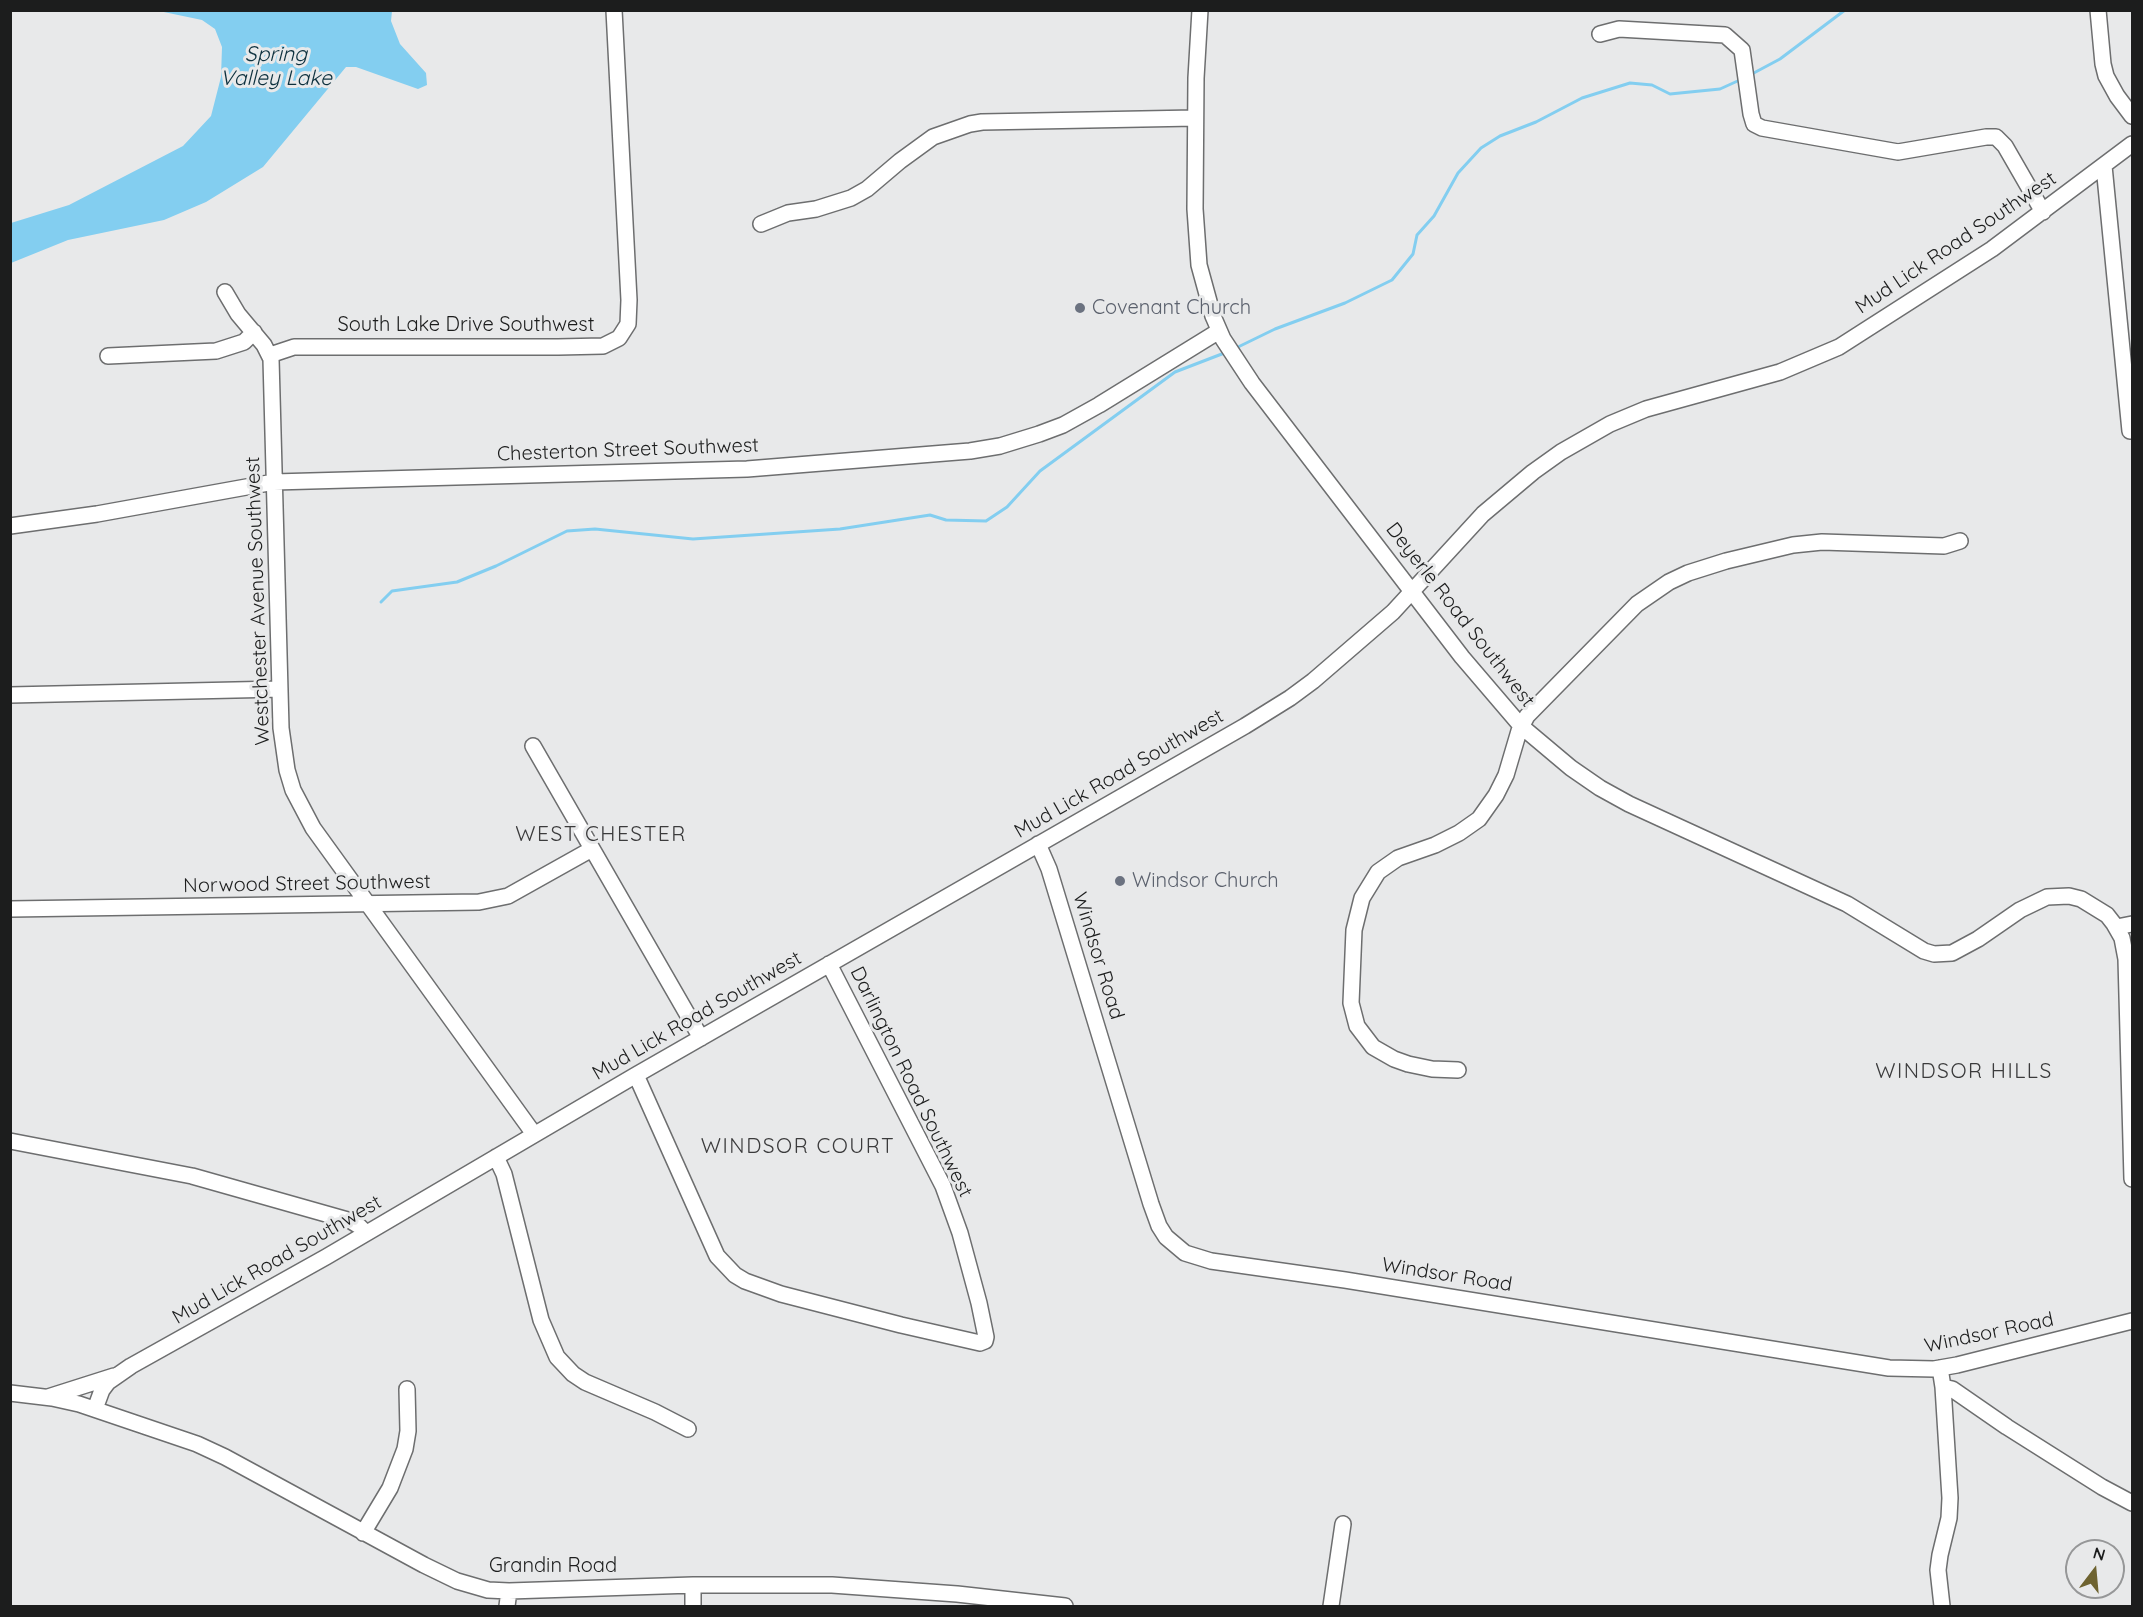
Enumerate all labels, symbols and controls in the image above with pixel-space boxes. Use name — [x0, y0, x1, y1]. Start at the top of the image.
water label: Spring Valley Lake — [220, 42, 332, 92]
street label: Mud Lick Road Southwest — [1851, 167, 2061, 319]
place label: Covenant Church — [1092, 296, 1251, 320]
marker: Covenant Church — [1073, 301, 1087, 315]
street label: South Lake Drive Southwest — [337, 313, 595, 337]
street label: Chesterton Street Southwest — [497, 433, 759, 467]
street label: Westchester Avenue Southwest — [241, 456, 275, 746]
street label: Deyerle Road Southwest — [1380, 518, 1540, 712]
street label: Mud Lick Road Southwest — [1010, 704, 1228, 844]
district label: WEST CHESTER — [515, 822, 687, 848]
place label: Windsor Church — [1132, 869, 1279, 893]
street label: Norwood Street Southwest — [183, 870, 431, 898]
marker: Windsor Church — [1113, 874, 1127, 888]
street label: Windsor Road — [1067, 890, 1129, 1022]
street label: Mud Lick Road Southwest — [588, 946, 806, 1086]
street label: Darlington Road Southwest — [845, 963, 977, 1201]
district label: WINDSOR HILLS — [1875, 1059, 2053, 1085]
district label: WINDSOR COURT — [701, 1134, 895, 1160]
street label: Mud Lick Road Southwest — [168, 1190, 386, 1330]
street label: Windsor Road — [1380, 1253, 1514, 1297]
street label: Windsor Road — [1922, 1308, 2056, 1358]
north arrow — [2065, 1539, 2125, 1599]
text: N — [2091, 1542, 2108, 1565]
street label: Grandin Road — [489, 1554, 617, 1578]

